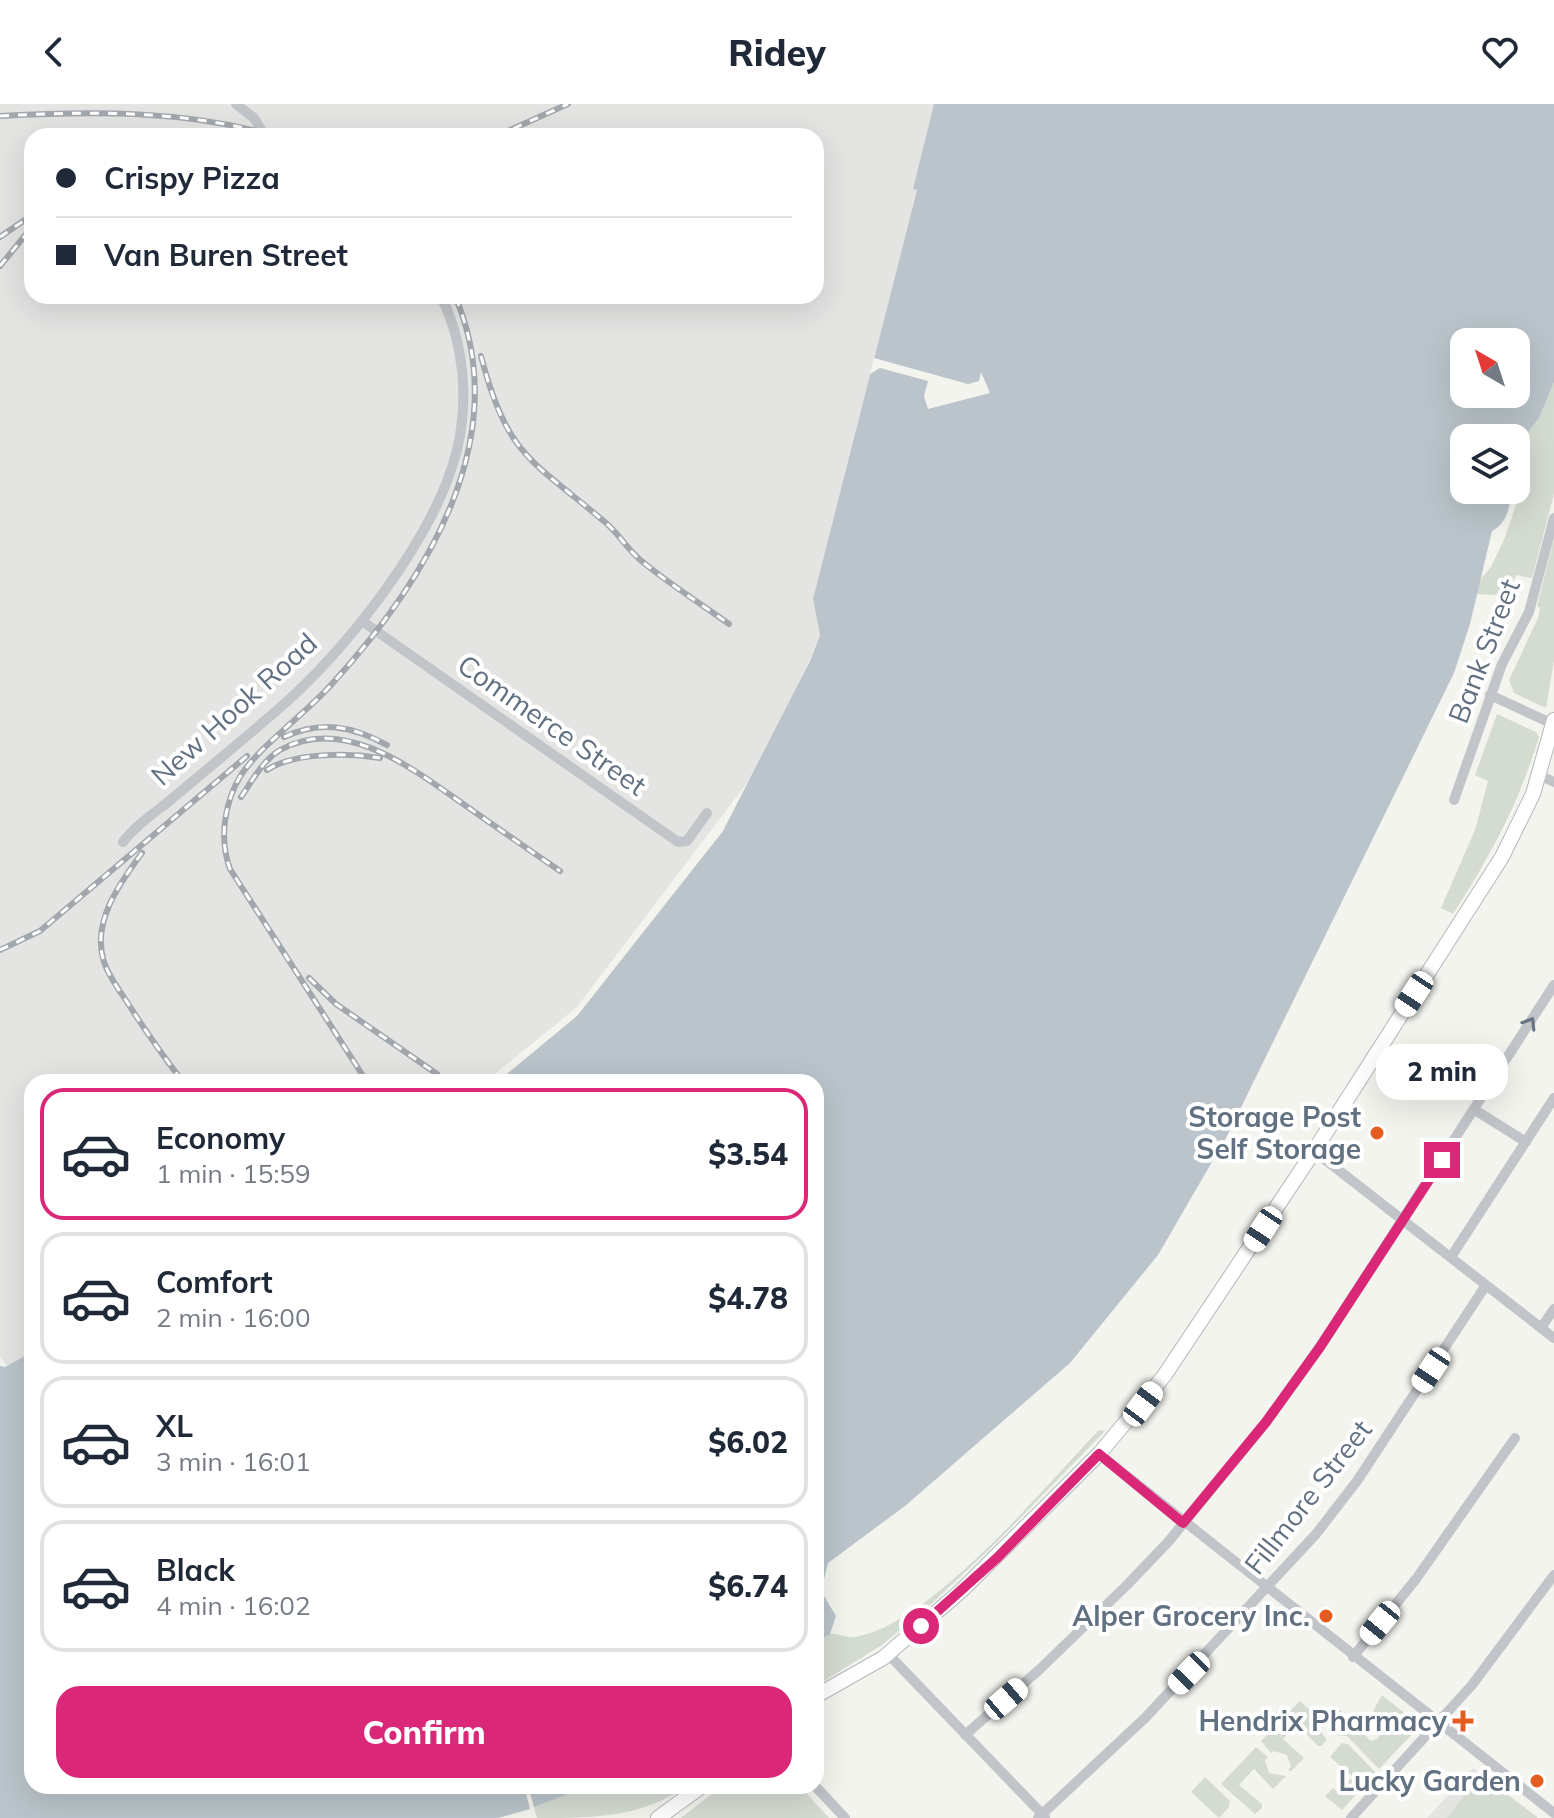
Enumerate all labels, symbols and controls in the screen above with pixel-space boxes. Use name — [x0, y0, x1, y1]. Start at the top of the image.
icon: back — [32, 30, 76, 74]
text: Ridey — [728, 30, 826, 75]
icon: heart — [1478, 30, 1522, 74]
text: Crispy Pizza — [104, 159, 280, 197]
text: Van Buren Street — [104, 236, 348, 274]
north arrow — [1450, 328, 1530, 408]
map controls — [1450, 328, 1530, 504]
button: layers — [1450, 424, 1530, 504]
street label: Bank Street — [1440, 574, 1527, 728]
street label: New Hook Road — [143, 625, 324, 792]
street label: Commerce Street — [451, 647, 653, 803]
car — [1391, 967, 1437, 1021]
one-way arrow — [1521, 1017, 1536, 1032]
callout: 2 min — [1376, 1044, 1508, 1100]
text: 2 min — [1407, 1055, 1477, 1088]
place label: Storage Post Self Storage — [1188, 1099, 1361, 1166]
icon: car — [60, 1118, 132, 1190]
text: Economy — [156, 1119, 285, 1157]
marker: Storage Post Self Storage — [1368, 1124, 1386, 1142]
text: $3.54 — [708, 1135, 788, 1173]
route end — [1424, 1142, 1460, 1178]
text: 1 min · 15:59 — [156, 1157, 311, 1190]
car — [1240, 1202, 1286, 1256]
icon: car — [60, 1262, 132, 1334]
text: Comfort — [156, 1263, 273, 1301]
text: $4.78 — [708, 1279, 788, 1317]
text: 2 min · 16:00 — [156, 1301, 311, 1334]
car — [1408, 1343, 1454, 1397]
car — [1119, 1378, 1167, 1430]
icon: car — [60, 1406, 132, 1478]
text: XL — [156, 1407, 193, 1445]
street label: Fillmore Street — [1236, 1412, 1379, 1581]
text: $6.02 — [708, 1423, 788, 1461]
text: 3 min · 16:01 — [156, 1445, 311, 1478]
icon: car — [60, 1550, 132, 1622]
text: Black — [156, 1551, 235, 1589]
text: $6.74 — [708, 1567, 788, 1605]
text: 4 min · 16:02 — [156, 1589, 311, 1622]
car — [1356, 1597, 1404, 1649]
place label: Alper Grocery Inc. — [1072, 1598, 1310, 1633]
marker: Alper Grocery Inc. — [1317, 1607, 1335, 1625]
route start — [903, 1608, 939, 1644]
car — [1164, 1647, 1214, 1699]
car — [980, 1674, 1032, 1724]
button: Confirm — [56, 1686, 792, 1778]
place label: Hendrix Pharmacy — [1198, 1703, 1448, 1738]
marker: Hendrix Pharmacy — [1454, 1712, 1472, 1730]
place label: Lucky Garden — [1339, 1763, 1521, 1798]
marker: Lucky Garden — [1528, 1772, 1546, 1790]

